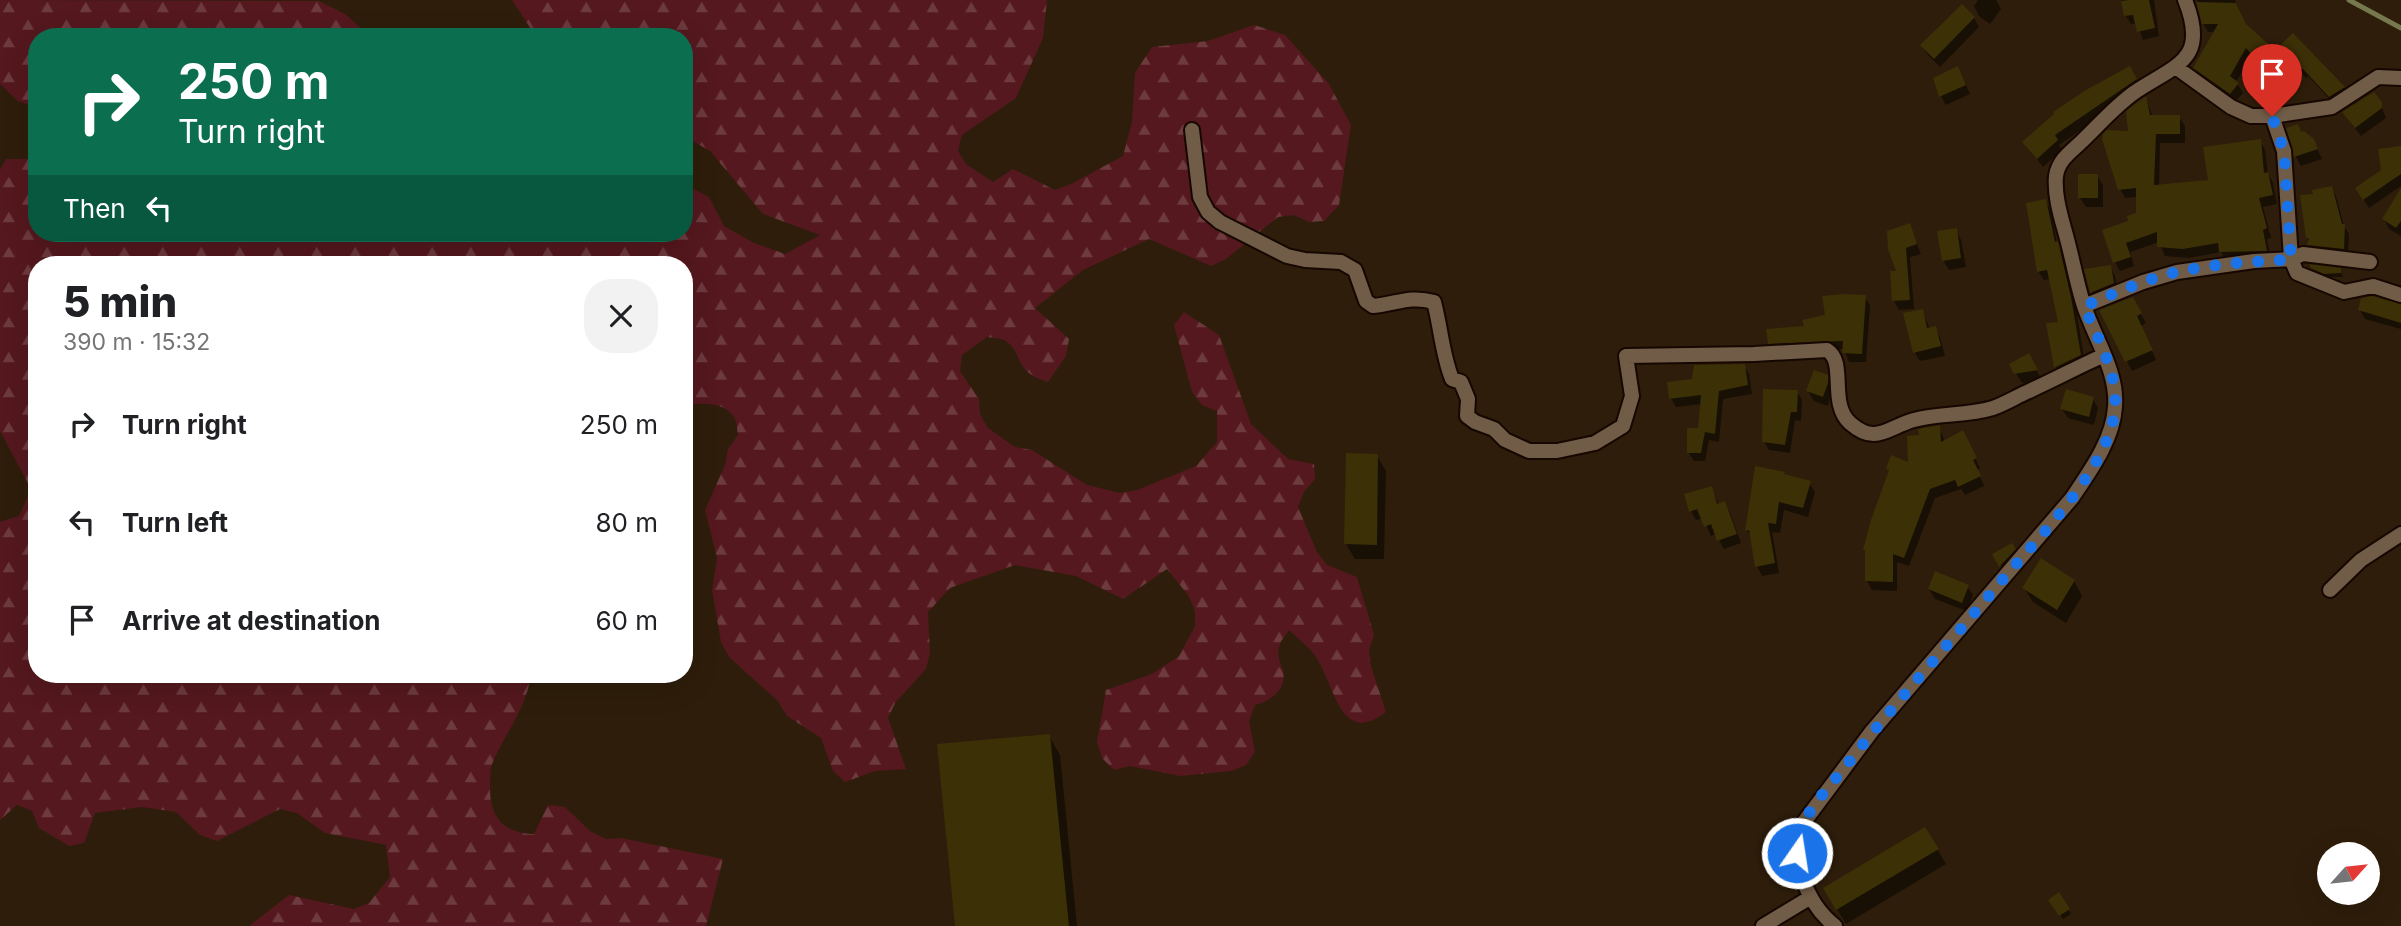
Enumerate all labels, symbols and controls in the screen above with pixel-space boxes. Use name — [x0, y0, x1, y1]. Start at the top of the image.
pin — [2242, 44, 2302, 116]
text: 250 m — [178, 52, 330, 111]
icon: arrive — [2253, 55, 2291, 93]
icon: right — [63, 56, 154, 147]
text: Turn right — [178, 112, 325, 151]
icon: left — [140, 189, 178, 227]
text: Then — [63, 193, 126, 224]
text: 5 min — [63, 276, 177, 327]
button: close — [584, 279, 658, 353]
text: 390 m · 15:32 — [63, 328, 210, 356]
icon: right — [63, 405, 101, 443]
text: Turn right — [122, 409, 247, 440]
text: 250 m — [580, 409, 658, 440]
icon: left — [63, 503, 101, 541]
text: Turn left — [122, 507, 228, 538]
text: 80 m — [595, 507, 658, 538]
icon: arrive — [63, 601, 101, 639]
text: Arrive at destination — [122, 605, 381, 636]
text: 60 m — [595, 605, 658, 636]
position arrow — [1760, 816, 1834, 890]
north arrow — [2317, 842, 2380, 905]
map controls — [2317, 842, 2380, 905]

